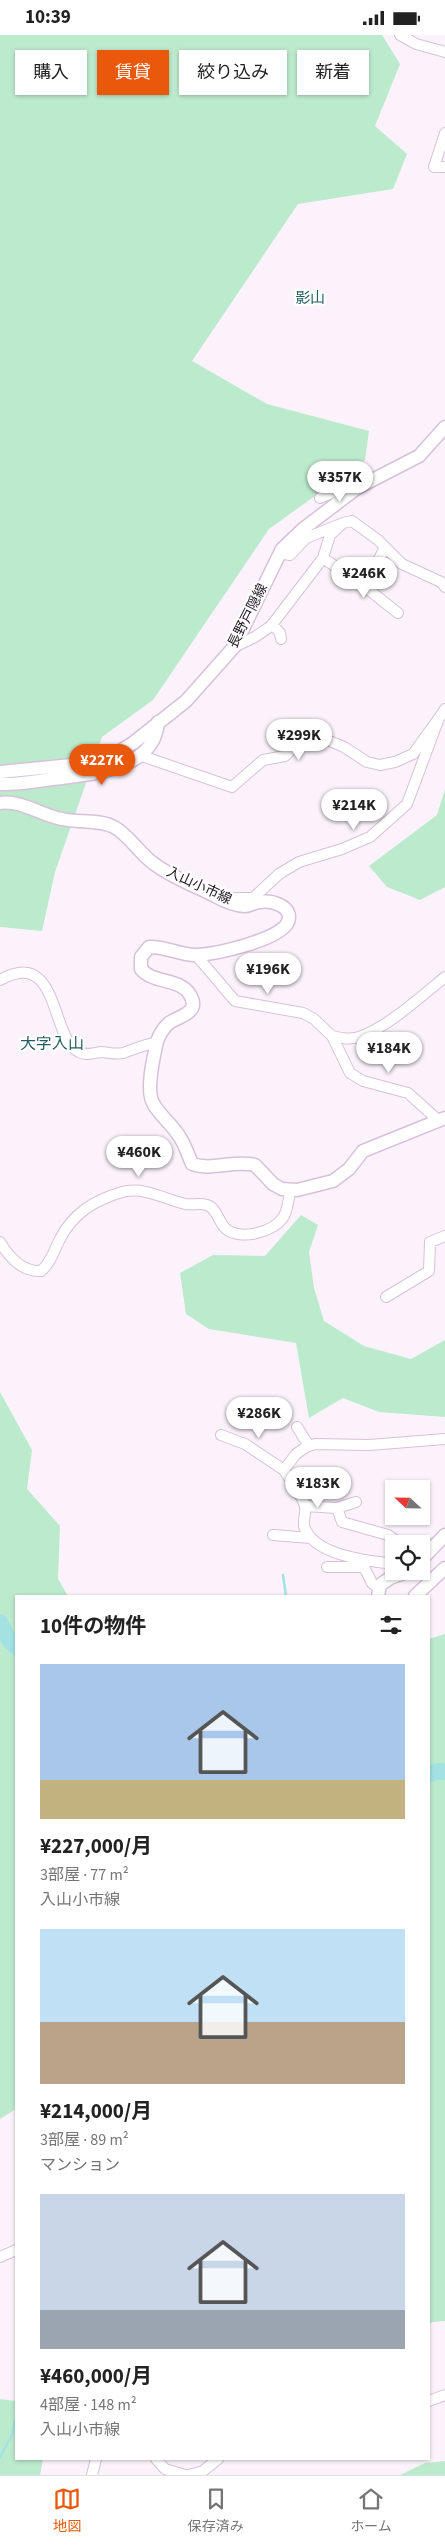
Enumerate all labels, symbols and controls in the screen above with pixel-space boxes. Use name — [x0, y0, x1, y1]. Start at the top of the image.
text: 10:39 — [25, 4, 71, 31]
chip: 購入 — [15, 50, 87, 95]
chip: 賃貸 — [97, 50, 169, 95]
chip: 絞り込み — [179, 50, 287, 95]
chip: 新着 — [297, 50, 369, 95]
district label: 影山 — [295, 288, 325, 309]
pin: ¥357K — [305, 461, 375, 503]
text: ¥357K — [318, 466, 362, 488]
pin: ¥246K — [329, 557, 399, 599]
text: ¥246K — [342, 562, 386, 584]
street label: 長野戸隠線 — [223, 580, 273, 652]
pin: ¥299K — [264, 719, 334, 761]
text: ¥299K — [277, 724, 321, 746]
pin: ¥227K — [67, 743, 137, 786]
text: ¥227K — [80, 749, 124, 771]
pin: ¥214K — [319, 789, 389, 831]
text: ¥214K — [332, 794, 376, 816]
street label: 入山小市線 — [163, 862, 235, 910]
pin: ¥196K — [233, 953, 303, 995]
text: ¥196K — [246, 958, 290, 980]
pin: ¥184K — [354, 1031, 424, 1074]
district label: 大字入山 — [20, 1033, 84, 1055]
text: ¥184K — [367, 1037, 411, 1059]
pin: ¥460K — [104, 1135, 174, 1178]
text: ¥460K — [117, 1141, 161, 1163]
pin: ¥286K — [224, 1397, 294, 1439]
text: ¥286K — [237, 1402, 281, 1424]
pin: ¥183K — [283, 1467, 353, 1509]
text: ¥183K — [296, 1472, 340, 1494]
north arrow — [385, 1480, 430, 1525]
map controls — [385, 1480, 430, 1580]
button: locate — [385, 1535, 430, 1580]
text: 10件の物件 — [40, 1611, 146, 1641]
icon: filters — [377, 1611, 405, 1639]
icon: home — [178, 1697, 268, 1787]
text: ¥227,000/月 — [40, 1831, 152, 1861]
text: 3部屋 · 77 m² — [40, 1864, 129, 1886]
text: 入山小市線 — [40, 1889, 120, 1911]
icon: home — [178, 1962, 268, 2052]
text: ¥214,000/月 — [40, 2096, 152, 2126]
text: 3部屋 · 89 m² — [40, 2129, 129, 2151]
text: マンション — [40, 2154, 120, 2176]
icon: home — [178, 2227, 268, 2317]
text: ¥460,000/月 — [40, 2361, 152, 2391]
text: 4部屋 · 148 m² — [40, 2394, 137, 2416]
text: 入山小市線 — [40, 2419, 120, 2441]
tab: 地図 — [53, 2485, 81, 2537]
tab: 保存済み — [188, 2485, 244, 2537]
tab: ホーム — [350, 2485, 392, 2537]

